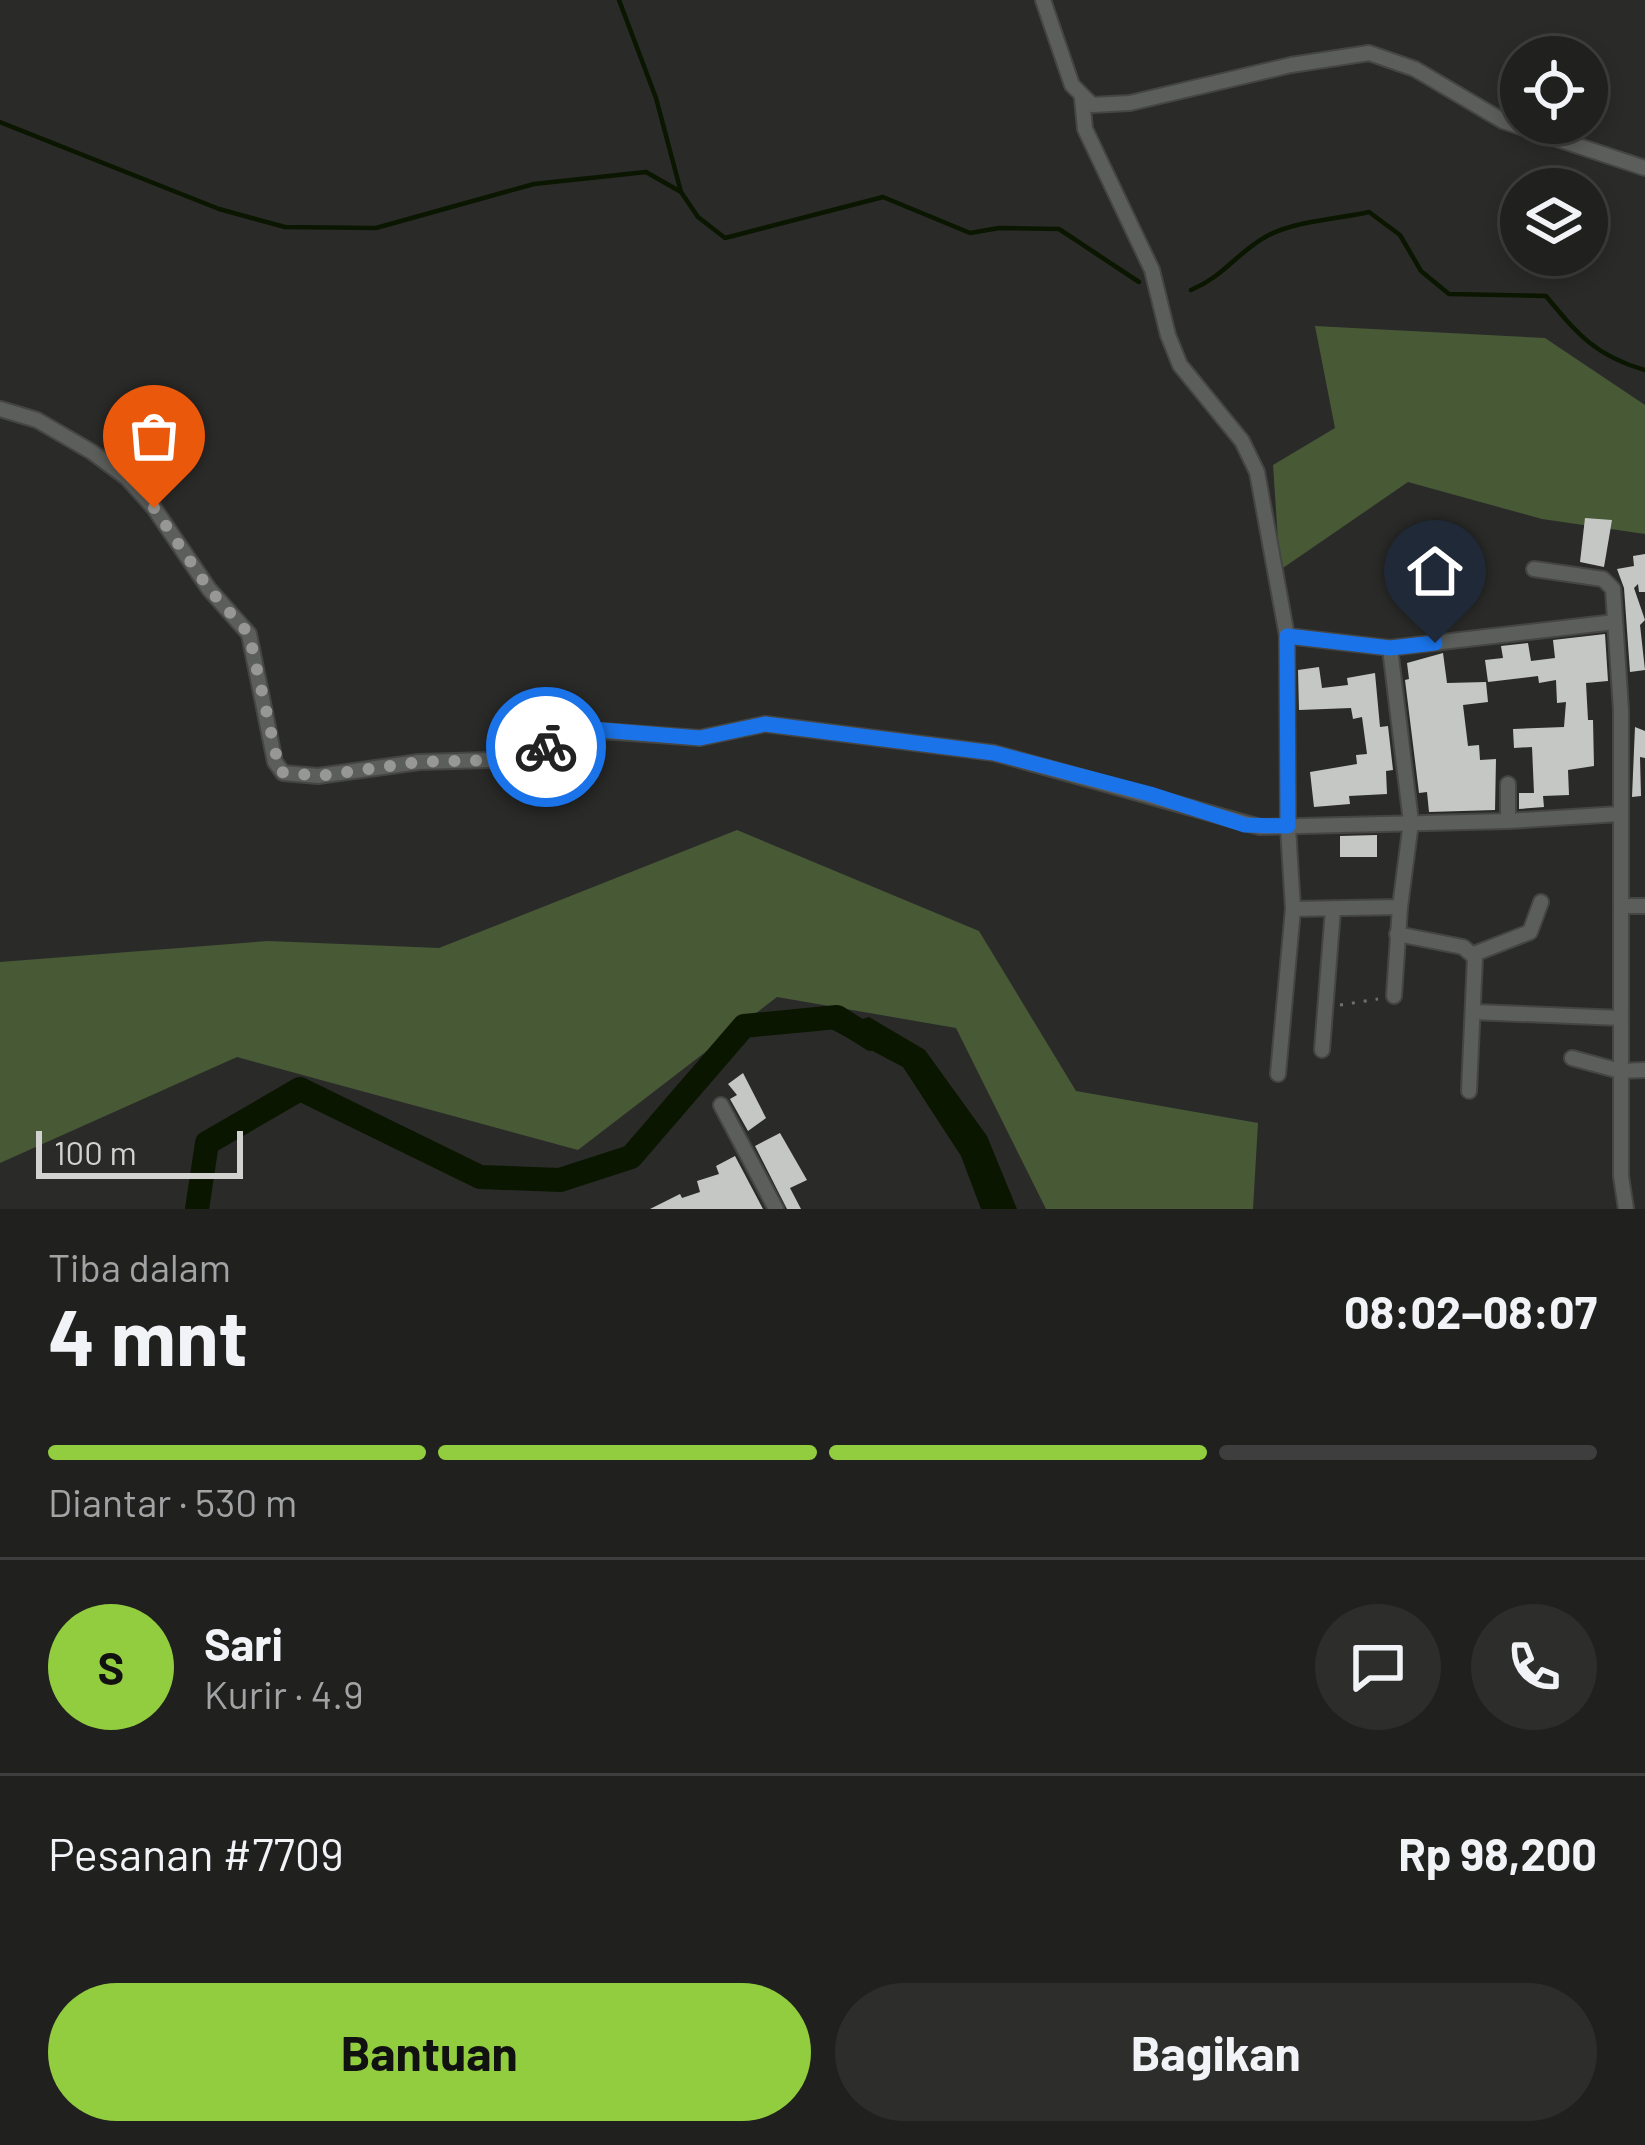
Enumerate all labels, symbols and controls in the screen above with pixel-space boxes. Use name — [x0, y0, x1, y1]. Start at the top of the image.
map controls — [1500, 36, 1608, 276]
button: locate — [1500, 36, 1608, 144]
button: layers — [1500, 168, 1608, 276]
pin — [103, 385, 205, 508]
icon: bag — [121, 403, 187, 469]
pin — [1384, 520, 1486, 643]
icon: home — [1402, 538, 1468, 604]
courier — [486, 687, 606, 807]
icon: bike — [513, 714, 579, 780]
scale bar — [36, 1125, 243, 1178]
text: 100 m — [54, 1132, 137, 1172]
text: Tiba dalam — [48, 1243, 231, 1290]
text: 08:02–08:07 — [1344, 1284, 1597, 1338]
text: 4 mnt — [48, 1288, 248, 1382]
text: Diantar · 530 m — [48, 1478, 297, 1525]
button: chat — [1315, 1604, 1441, 1730]
button: phone — [1471, 1604, 1597, 1730]
text: Sari — [204, 1616, 283, 1670]
text: S — [98, 1640, 124, 1694]
text: Kurir · 4.9 — [204, 1670, 364, 1717]
text: Pesanan #7709 — [48, 1826, 344, 1880]
text: Rp 98,200 — [1398, 1826, 1597, 1880]
button: Bantuan — [48, 1983, 811, 2121]
button: Bagikan — [835, 1983, 1597, 2121]

